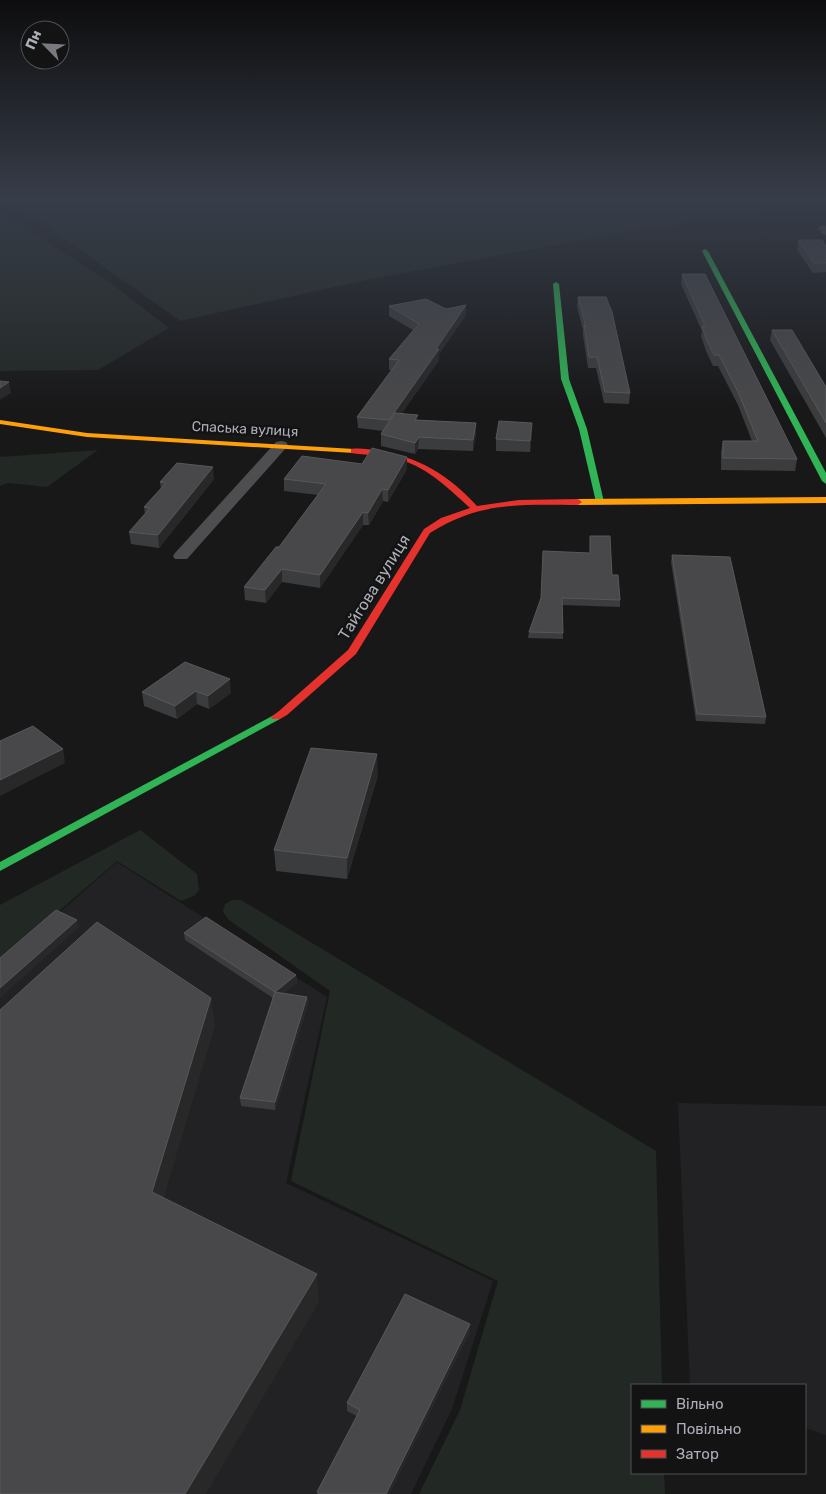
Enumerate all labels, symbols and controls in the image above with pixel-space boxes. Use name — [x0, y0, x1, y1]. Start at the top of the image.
north arrow — [20, 20, 70, 70]
text: Пн — [22, 28, 45, 52]
street label: Спаська вулиця — [191, 418, 299, 440]
street label: Тайгова вулиця — [334, 531, 414, 643]
legend — [631, 1384, 806, 1474]
text: Вільно — [676, 1395, 724, 1413]
text: Повільно — [676, 1420, 741, 1438]
text: Затор — [676, 1445, 719, 1463]

